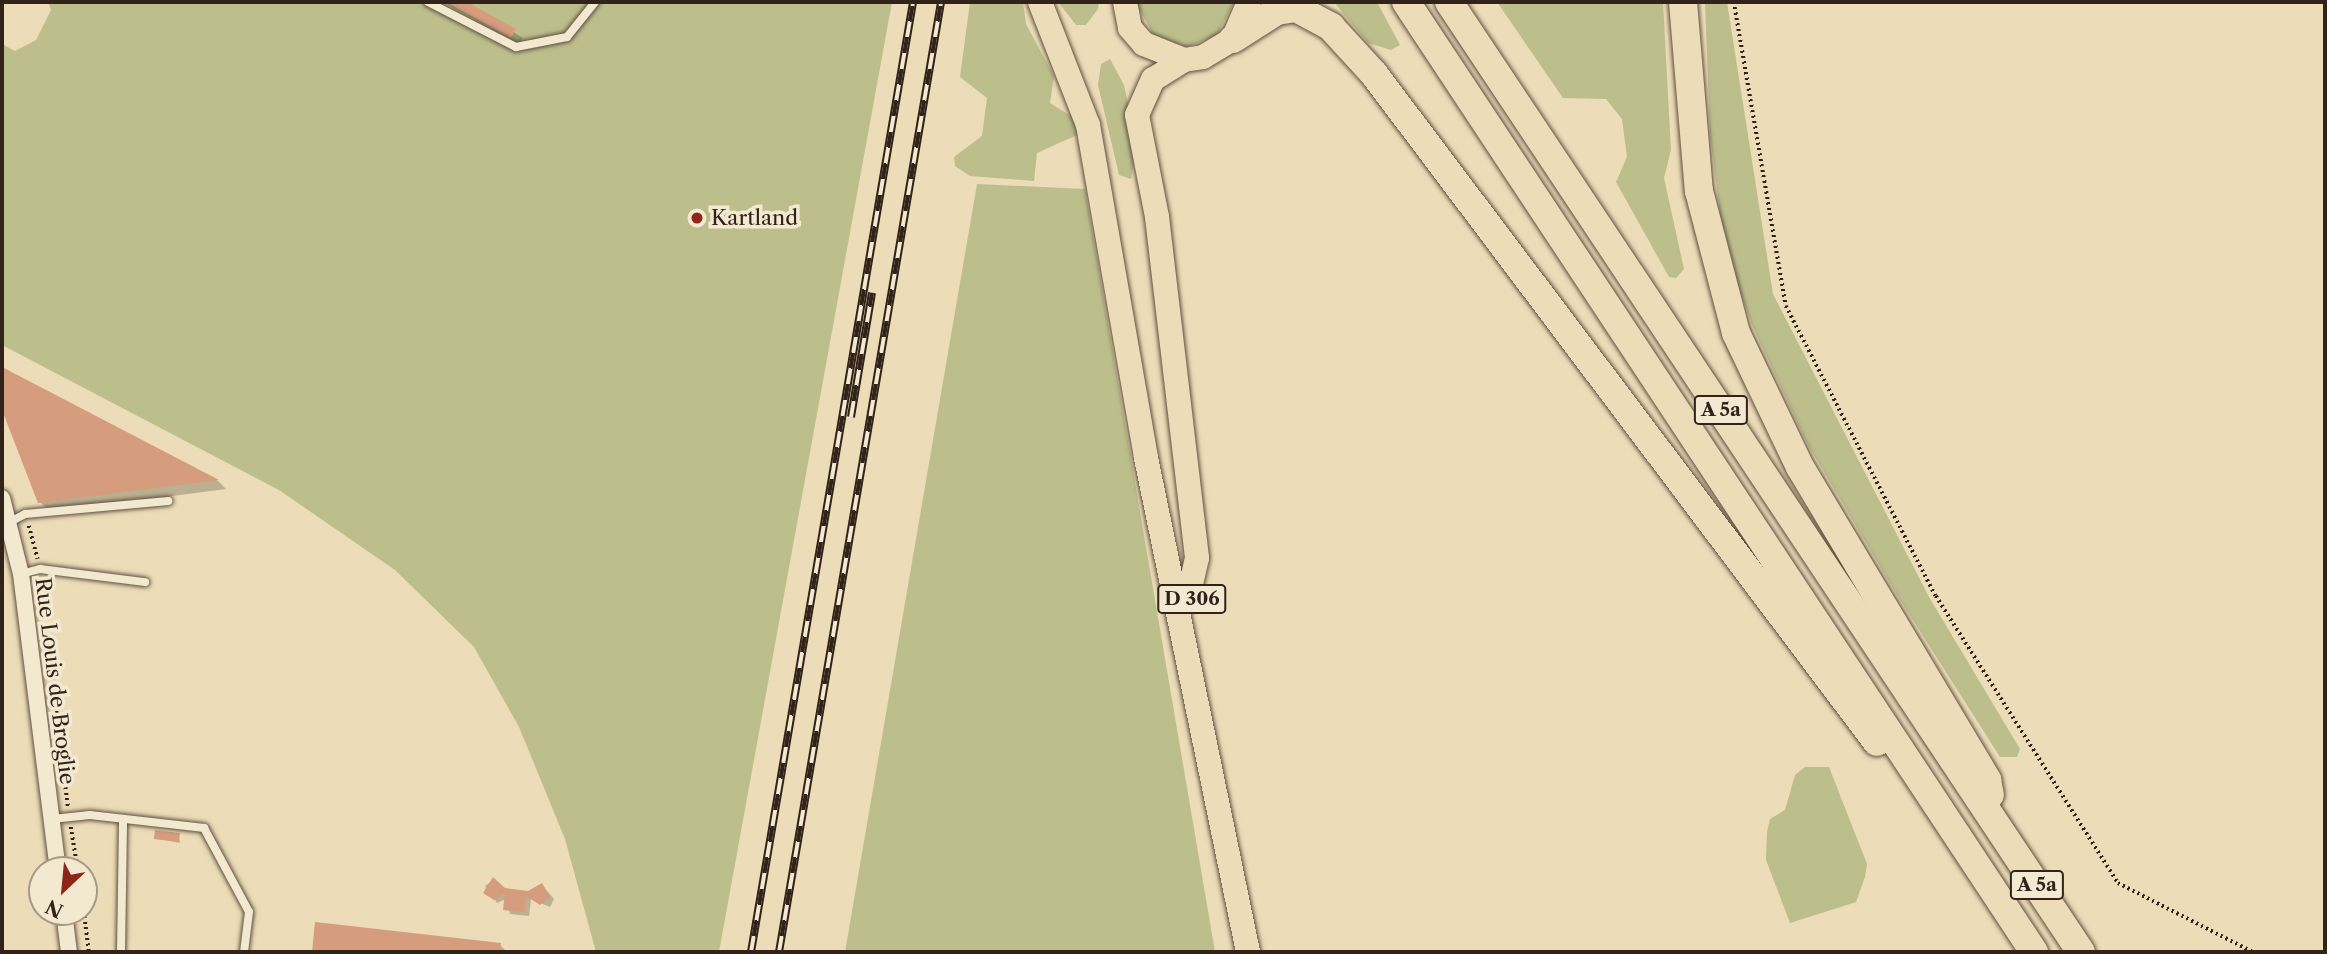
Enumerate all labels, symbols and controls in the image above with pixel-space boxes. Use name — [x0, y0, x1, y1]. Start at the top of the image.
place label: Kartland — [711, 205, 798, 231]
marker: Kartland — [689, 210, 705, 226]
road number: A 5a — [1693, 394, 1749, 426]
street label: Rue Louis de Broglie — [30, 576, 80, 786]
road number: D 306 — [1157, 584, 1227, 614]
north arrow — [28, 856, 98, 926]
road number: A 5a — [2009, 870, 2065, 900]
text: N — [42, 895, 67, 922]

